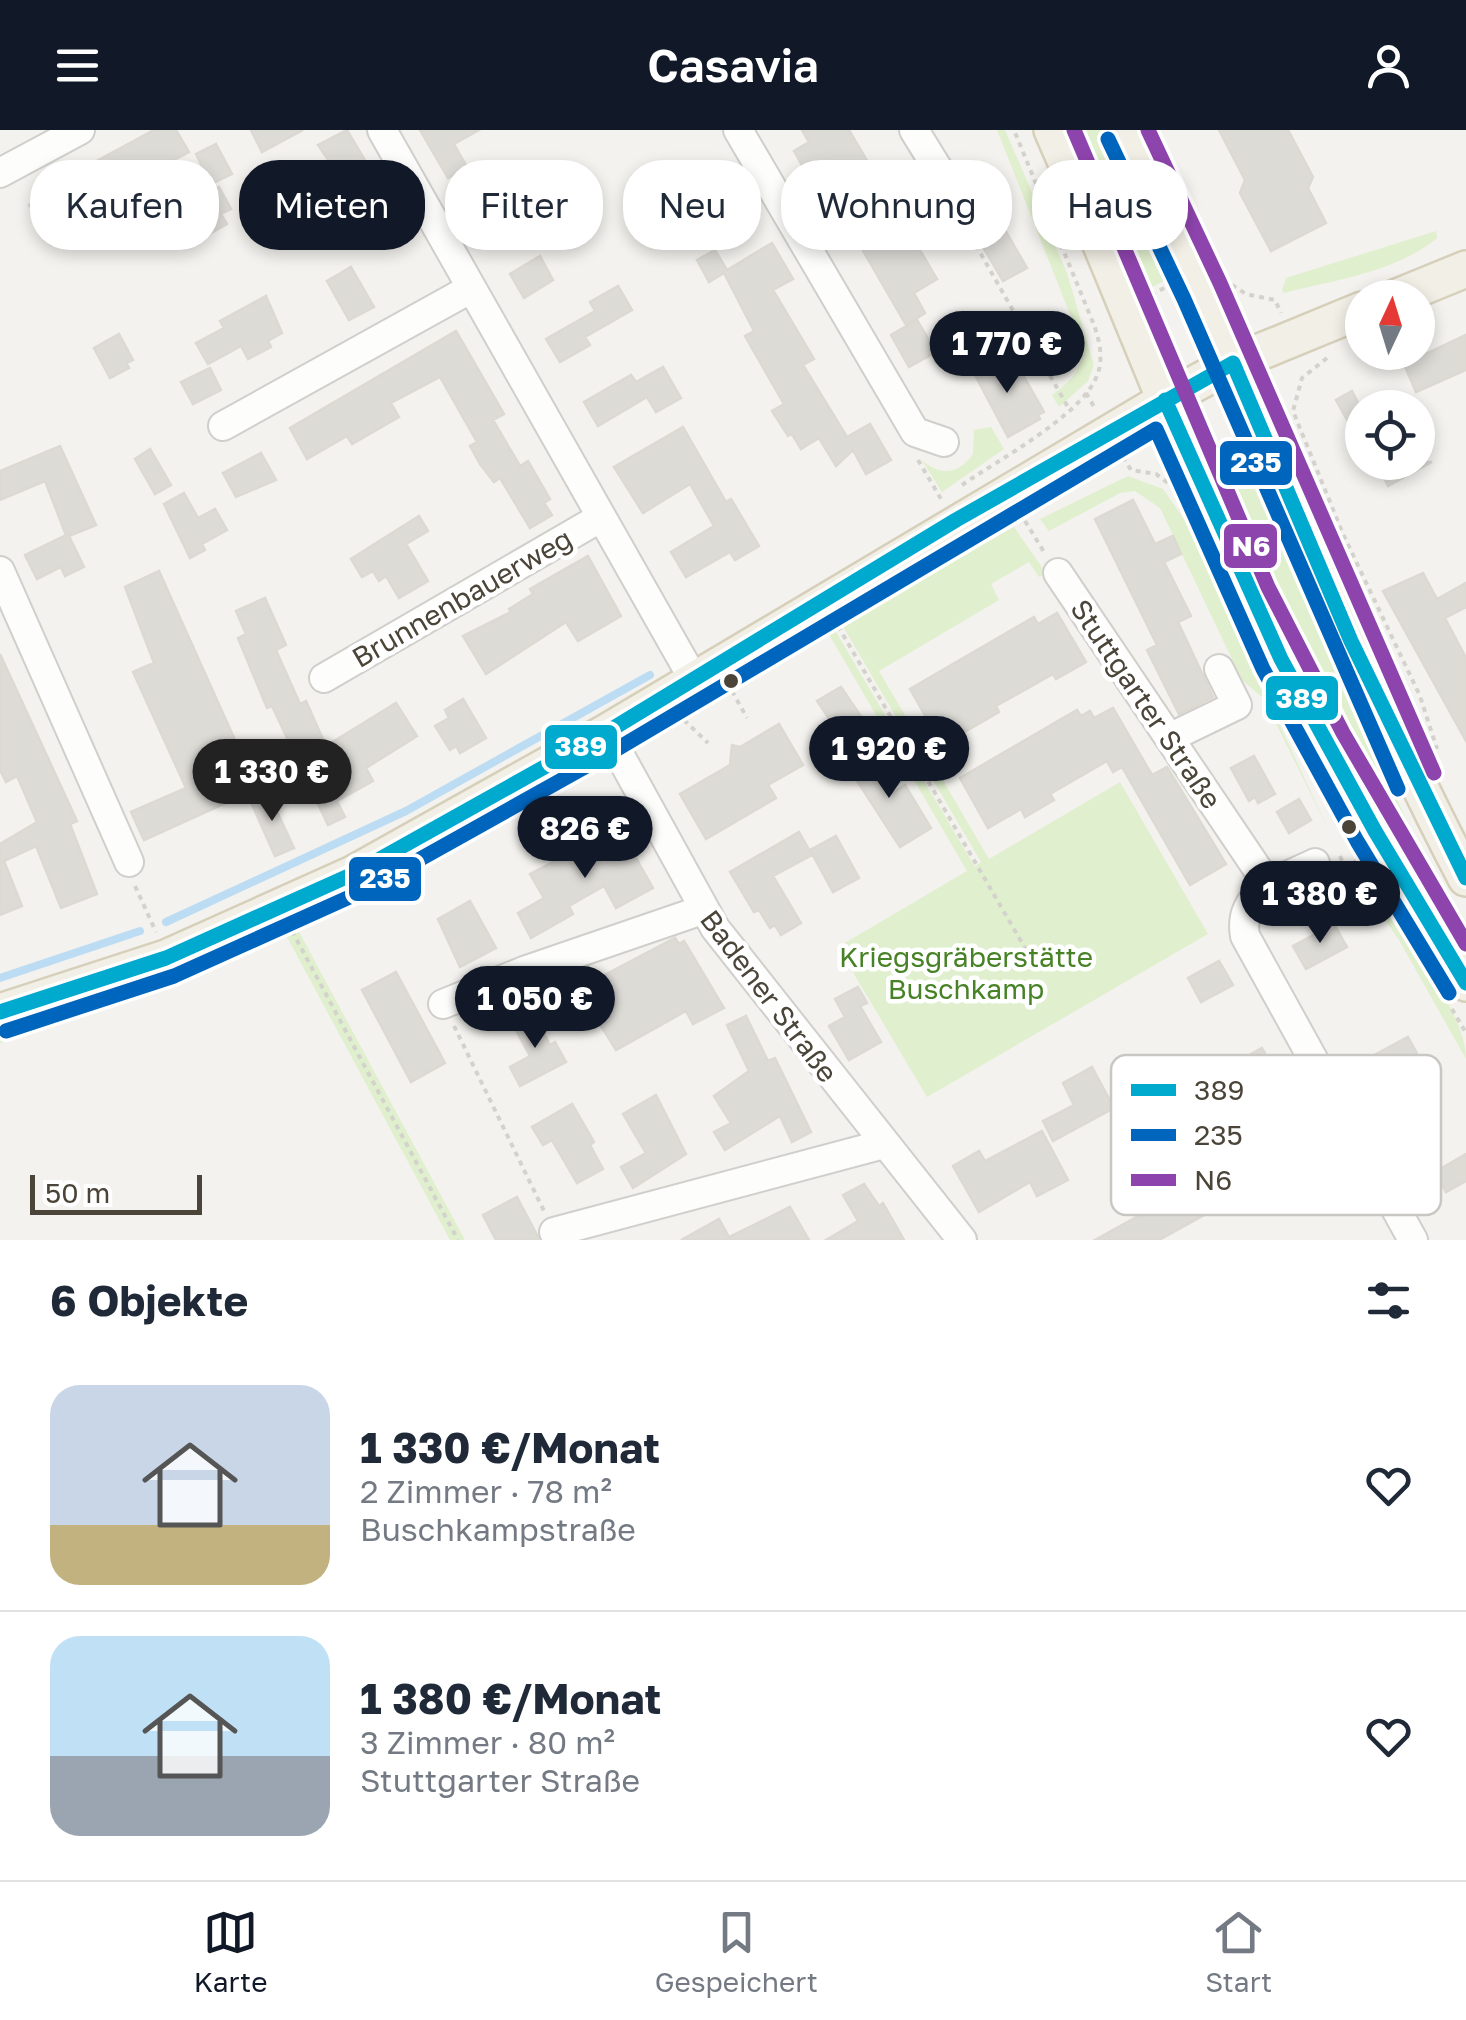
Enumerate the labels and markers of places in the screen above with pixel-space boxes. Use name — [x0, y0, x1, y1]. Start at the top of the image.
pin: 1 770 € — [915, 311, 1099, 396]
unlabelled marker — [721, 671, 741, 691]
pin: 1 920 € — [797, 716, 981, 801]
pin: 1 330 € — [180, 739, 364, 824]
pin: 826 € — [515, 796, 655, 881]
unlabelled marker — [1339, 817, 1359, 837]
pin: 1 380 € — [1228, 861, 1412, 946]
pin: 1 050 € — [443, 966, 627, 1051]

